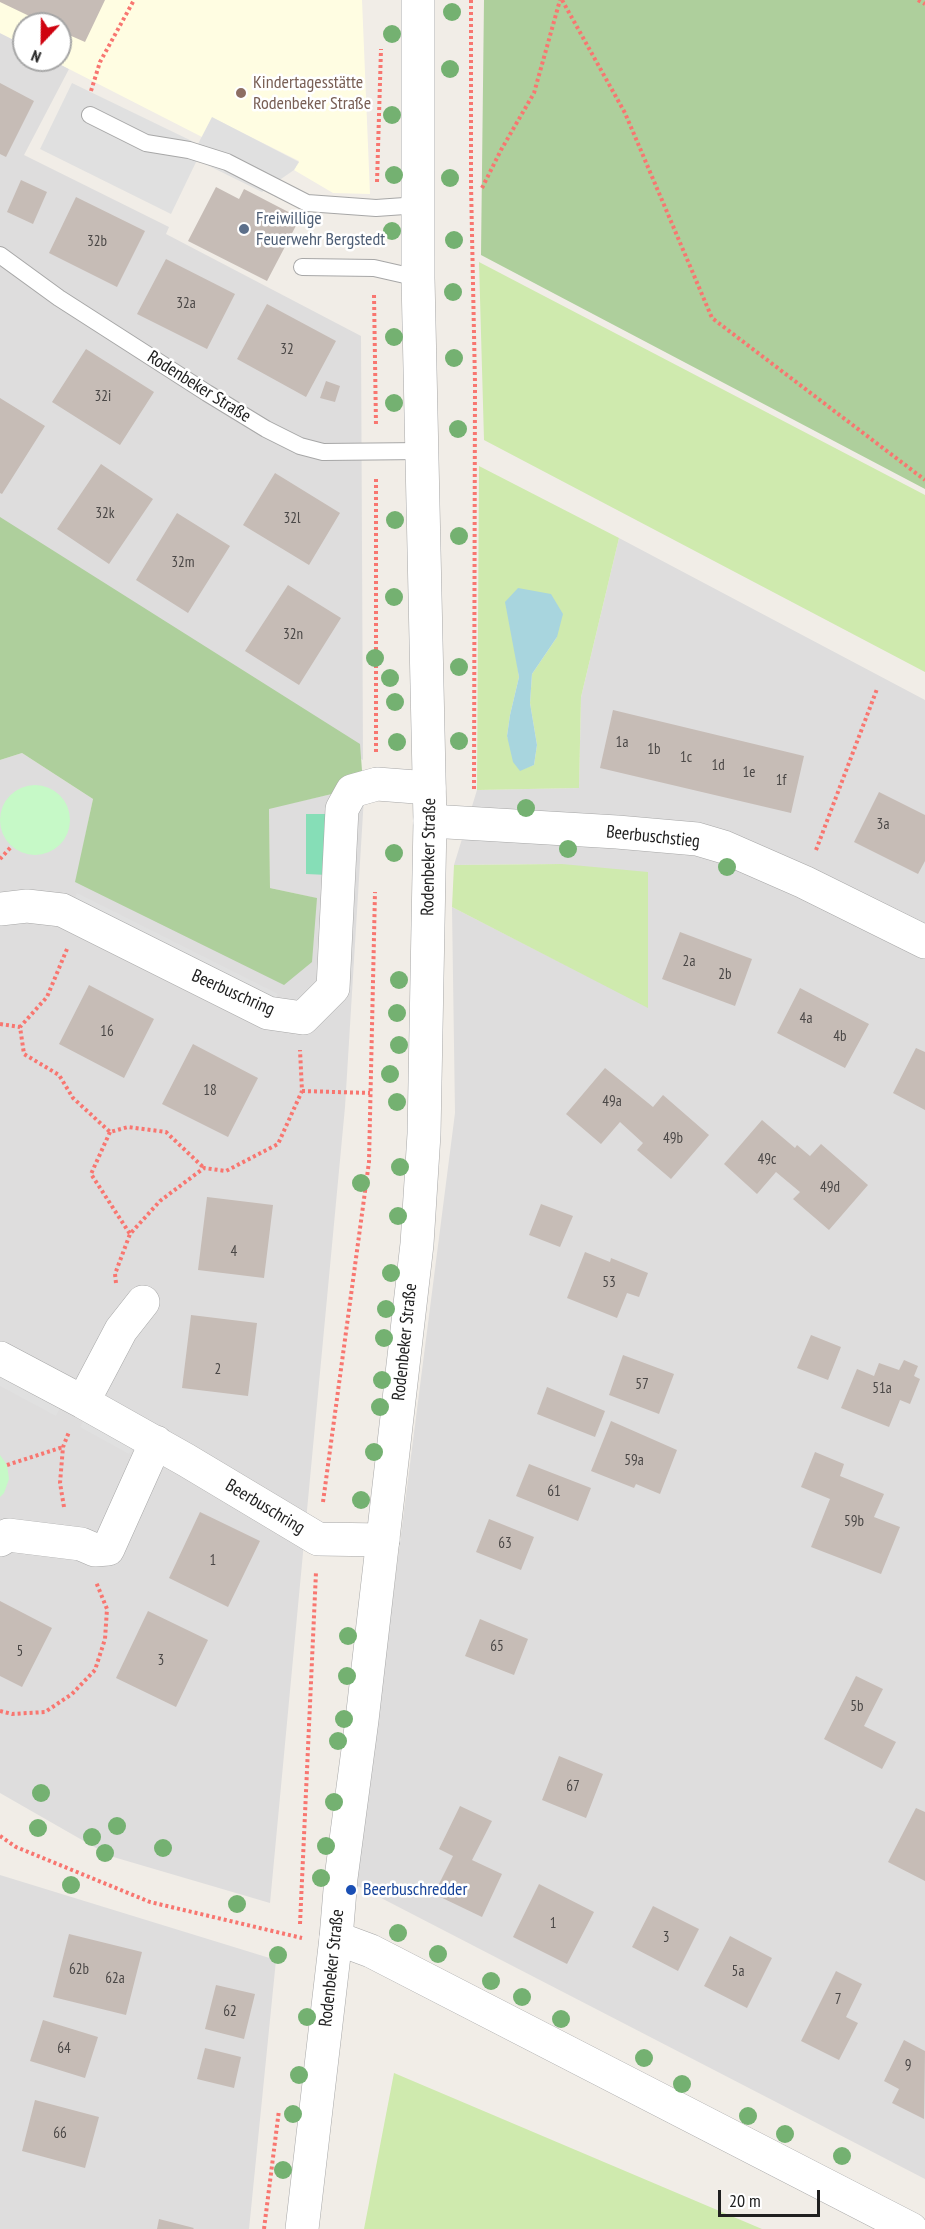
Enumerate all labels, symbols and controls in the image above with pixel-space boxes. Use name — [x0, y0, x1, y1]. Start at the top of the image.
north arrow — [12, 12, 72, 72]
text: N — [28, 46, 44, 68]
place label: Kindertagesstätte Rodenbeker Straße — [253, 72, 371, 115]
marker: Kindertagesstätte Rodenbeker Straße — [234, 86, 248, 100]
place label: Freiwillige Feuerwehr Bergstedt — [256, 208, 385, 250]
marker: Freiwillige Feuerwehr Bergstedt — [237, 222, 251, 236]
house number: 32b — [87, 233, 107, 251]
house number: 32a — [176, 295, 196, 313]
house number: 32 — [280, 341, 294, 359]
street label: Rodenbeker Straße — [143, 347, 255, 427]
house number: 32i — [95, 388, 111, 406]
house number: 32k — [95, 505, 115, 523]
house number: 32l — [284, 510, 300, 528]
house number: 32m — [171, 554, 195, 572]
house number: 32n — [283, 626, 303, 644]
house number: 1a — [616, 734, 628, 752]
house number: 1b — [647, 741, 661, 759]
house number: 1c — [680, 749, 692, 767]
house number: 1d — [711, 757, 725, 775]
house number: 1e — [743, 764, 755, 782]
house number: 1f — [776, 772, 786, 790]
street label: Rodenbeker Straße — [417, 798, 441, 916]
house number: 3a — [877, 816, 889, 834]
street label: Beerbuschstieg — [605, 821, 701, 853]
house number: 2a — [683, 953, 695, 971]
street label: Beerbuschring — [188, 965, 278, 1021]
house number: 2b — [718, 966, 732, 984]
house number: 4a — [800, 1010, 812, 1028]
house number: 16 — [100, 1023, 114, 1041]
house number: 4b — [833, 1028, 847, 1046]
house number: 18 — [203, 1082, 217, 1100]
house number: 49a — [602, 1093, 622, 1111]
house number: 49b — [663, 1130, 683, 1148]
house number: 49c — [758, 1151, 776, 1169]
house number: 49d — [820, 1179, 840, 1197]
house number: 4 — [231, 1243, 237, 1261]
house number: 53 — [602, 1274, 616, 1292]
street label: Rodenbeker Straße — [388, 1282, 422, 1402]
house number: 2 — [215, 1361, 221, 1379]
house number: 57 — [635, 1376, 649, 1394]
house number: 51a — [872, 1380, 892, 1398]
house number: 59a — [624, 1452, 644, 1470]
street label: Beerbuschring — [221, 1475, 309, 1539]
house number: 61 — [547, 1483, 561, 1501]
house number: 59b — [844, 1513, 864, 1531]
house number: 63 — [498, 1535, 512, 1553]
house number: 1 — [210, 1552, 216, 1570]
house number: 65 — [490, 1638, 504, 1656]
house number: 5 — [17, 1643, 23, 1661]
house number: 3 — [158, 1652, 164, 1670]
house number: 5b — [850, 1698, 864, 1716]
house number: 67 — [566, 1778, 580, 1796]
place label: Beerbuschredder — [363, 1879, 467, 1901]
marker: Beerbuschredder — [344, 1883, 358, 1897]
street label: Rodenbeker Straße — [315, 1908, 349, 2028]
house number: 1 — [550, 1915, 556, 1933]
house number: 3 — [663, 1929, 669, 1947]
house number: 62b — [69, 1961, 89, 1979]
house number: 5a — [732, 1963, 744, 1981]
house number: 62a — [105, 1970, 125, 1988]
house number: 7 — [835, 1991, 841, 2009]
house number: 62 — [223, 2003, 237, 2021]
house number: 64 — [57, 2040, 71, 2058]
house number: 9 — [905, 2057, 911, 2075]
house number: 66 — [53, 2125, 67, 2143]
scale bar — [721, 2178, 823, 2216]
text: 20 m — [729, 2189, 761, 2212]

